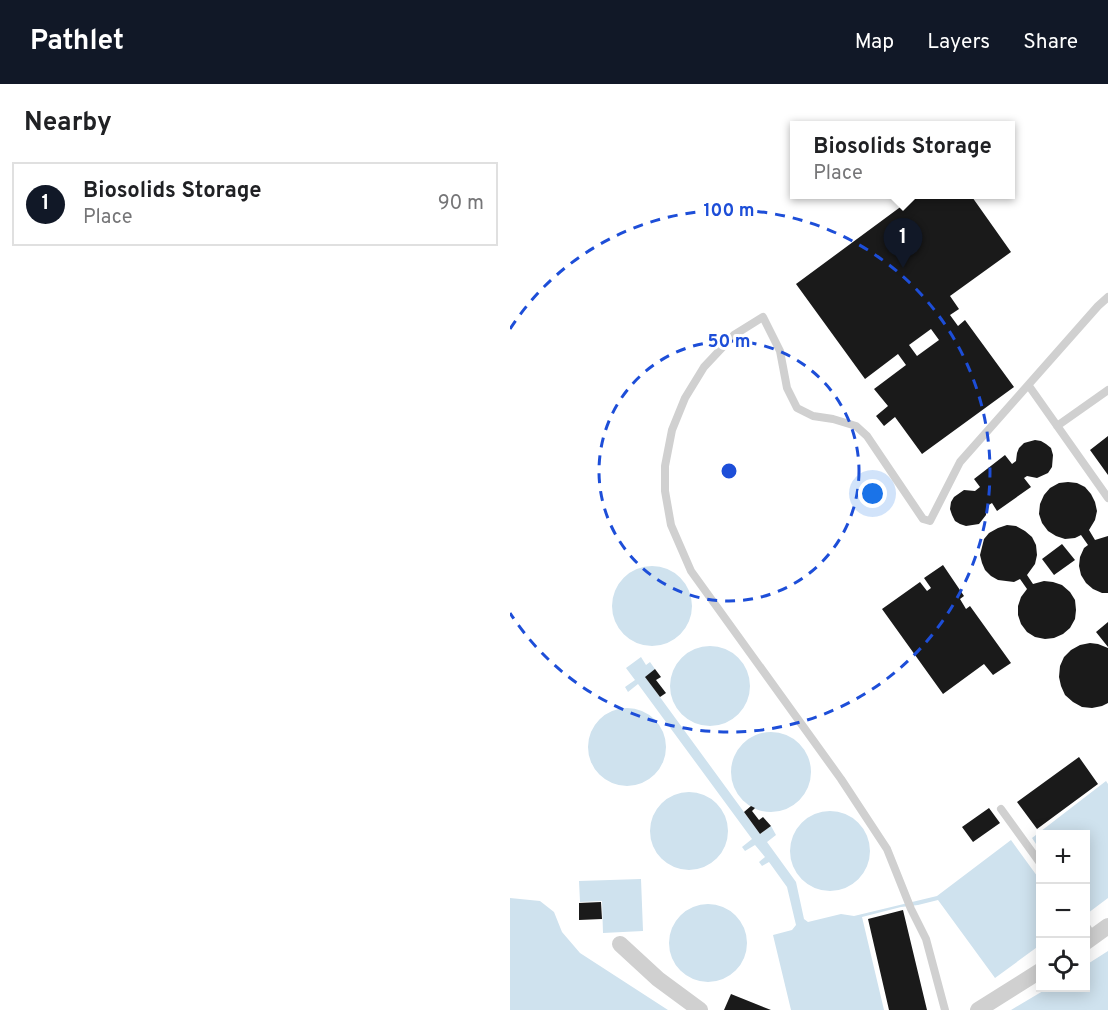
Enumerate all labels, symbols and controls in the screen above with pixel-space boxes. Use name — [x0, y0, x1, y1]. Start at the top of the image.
text: Pathlet — [30, 24, 124, 60]
text: Map — [855, 29, 894, 56]
text: Layers — [927, 29, 990, 56]
text: Share — [1023, 29, 1078, 56]
text: Nearby — [24, 107, 112, 140]
popup — [790, 121, 1015, 199]
text: Biosolids Storage — [813, 134, 992, 161]
text: Place — [813, 161, 863, 187]
text: Biosolids Storage — [83, 178, 262, 205]
text: 1 — [42, 191, 50, 217]
text: 90 m — [438, 191, 484, 217]
text: 100 m — [703, 200, 755, 223]
text: Place — [83, 205, 133, 231]
pin: 1 — [884, 218, 922, 268]
text: 50 m — [707, 331, 751, 354]
centre of rings — [719, 461, 739, 481]
your location — [858, 479, 887, 508]
map controls — [1036, 830, 1090, 992]
button: + — [1036, 830, 1090, 884]
button: − — [1036, 884, 1090, 938]
button: locate — [1036, 938, 1090, 992]

